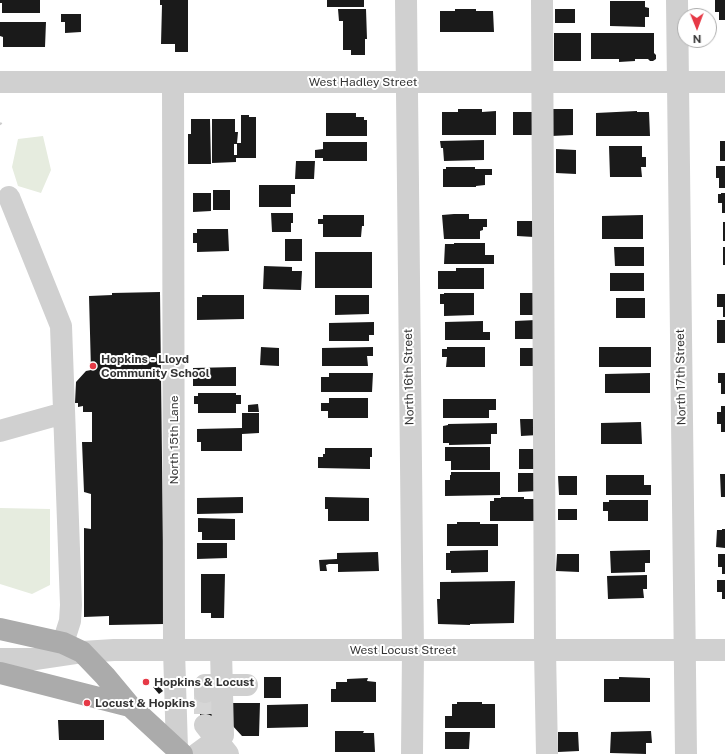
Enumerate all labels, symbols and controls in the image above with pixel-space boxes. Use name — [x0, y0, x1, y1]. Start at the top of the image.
north arrow — [677, 8, 717, 48]
text: N — [693, 33, 702, 45]
street label: West Hadley Street — [309, 75, 417, 89]
street label: North 16th Street — [401, 329, 417, 425]
street label: North 17th Street — [673, 329, 689, 425]
place label: Hopkins - Lloyd Community School — [101, 352, 210, 380]
marker: Hopkins - Lloyd Community School — [88, 361, 98, 371]
street label: North 15th Lane — [167, 396, 181, 484]
street label: West Locust Street — [350, 643, 456, 657]
place label: Hopkins & Locust — [154, 675, 254, 689]
marker: Hopkins & Locust — [141, 677, 151, 687]
place label: Locust & Hopkins — [95, 696, 195, 710]
marker: Locust & Hopkins — [82, 698, 92, 708]

